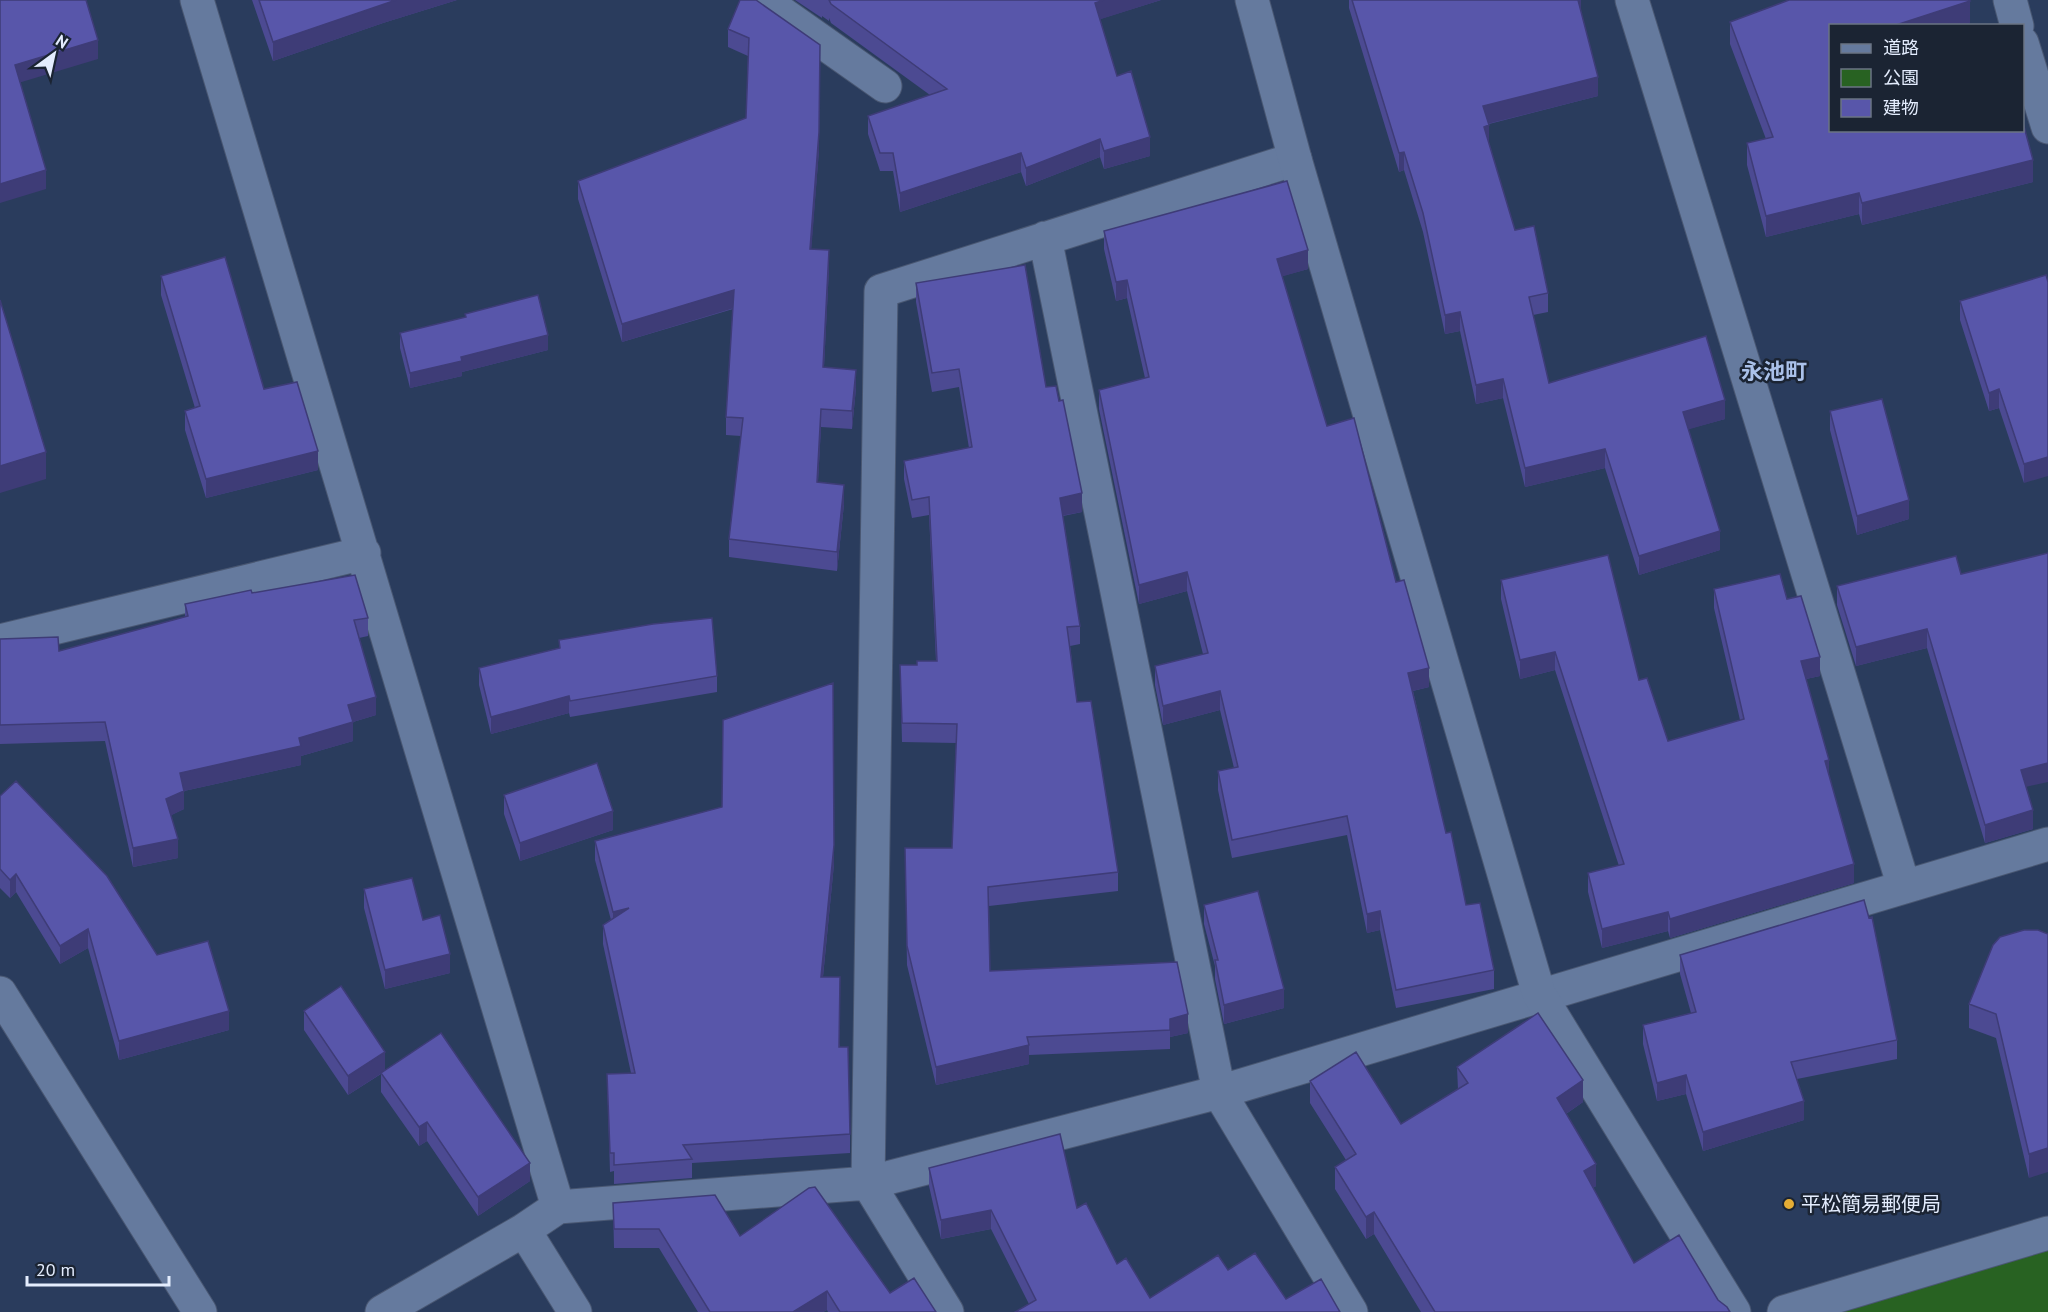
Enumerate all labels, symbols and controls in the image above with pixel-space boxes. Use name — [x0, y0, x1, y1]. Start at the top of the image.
north arrow — [24, 24, 84, 84]
legend — [1829, 24, 2024, 132]
text: N — [52, 30, 72, 53]
text: 道路 — [1883, 36, 1919, 59]
text: 公園 — [1883, 66, 1919, 89]
text: 建物 — [1883, 96, 1919, 119]
district label: 永池町 — [1741, 357, 1807, 385]
place label: 平松簡易郵便局 — [1801, 1191, 1941, 1217]
marker: 平松簡易郵便局 — [1782, 1197, 1796, 1211]
scale bar — [27, 1249, 170, 1287]
text: 20 m — [36, 1258, 75, 1281]

